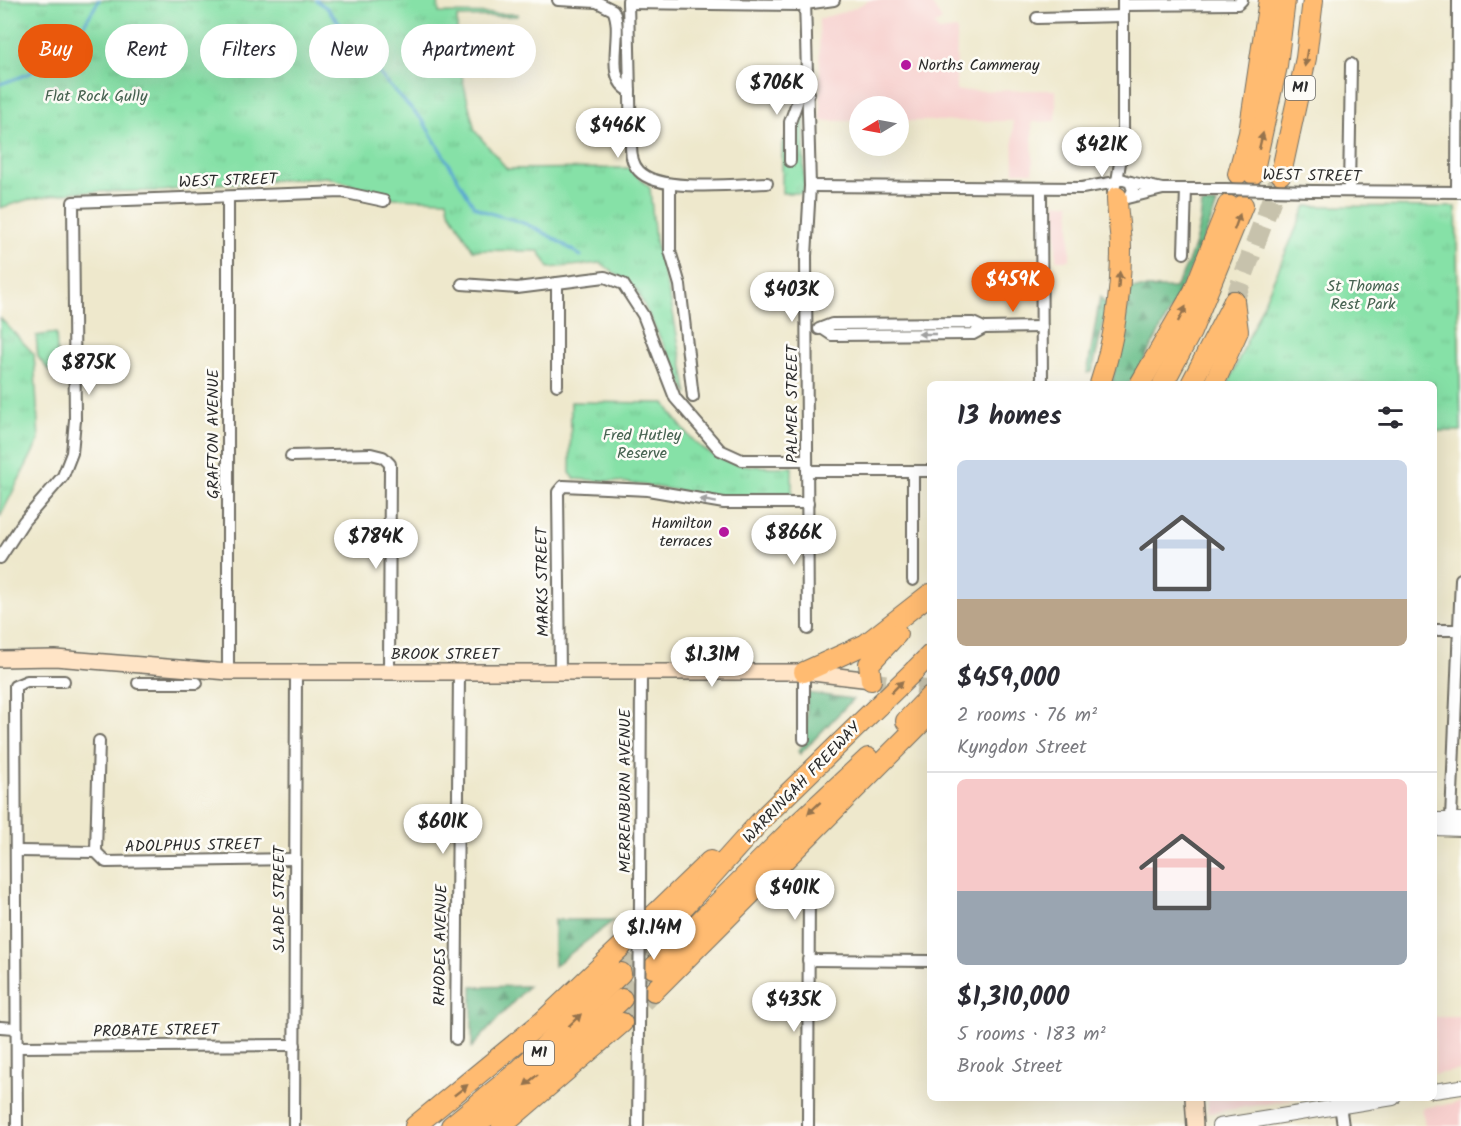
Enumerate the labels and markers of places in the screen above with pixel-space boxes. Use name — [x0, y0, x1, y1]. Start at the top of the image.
place label: Norths Cammeray — [918, 53, 1040, 78]
marker: Norths Cammeray — [899, 58, 913, 72]
pin: $706K — [735, 65, 819, 116]
pin: $446K — [576, 108, 660, 159]
pin: $421K — [1060, 127, 1144, 178]
pin: $459K — [971, 262, 1055, 313]
pin: $403K — [750, 272, 834, 323]
pin: $875K — [47, 345, 131, 396]
place label: Hamilton terraces — [651, 511, 712, 554]
pin: $866K — [752, 515, 836, 566]
pin: $784K — [334, 519, 418, 570]
marker: Hamilton terraces — [717, 525, 731, 539]
pin: $1.31M — [663, 637, 761, 688]
pin: $601K — [401, 804, 485, 855]
pin: $401K — [753, 870, 837, 921]
pin: $1.14M — [605, 910, 703, 961]
pin: $435K — [752, 982, 836, 1033]

